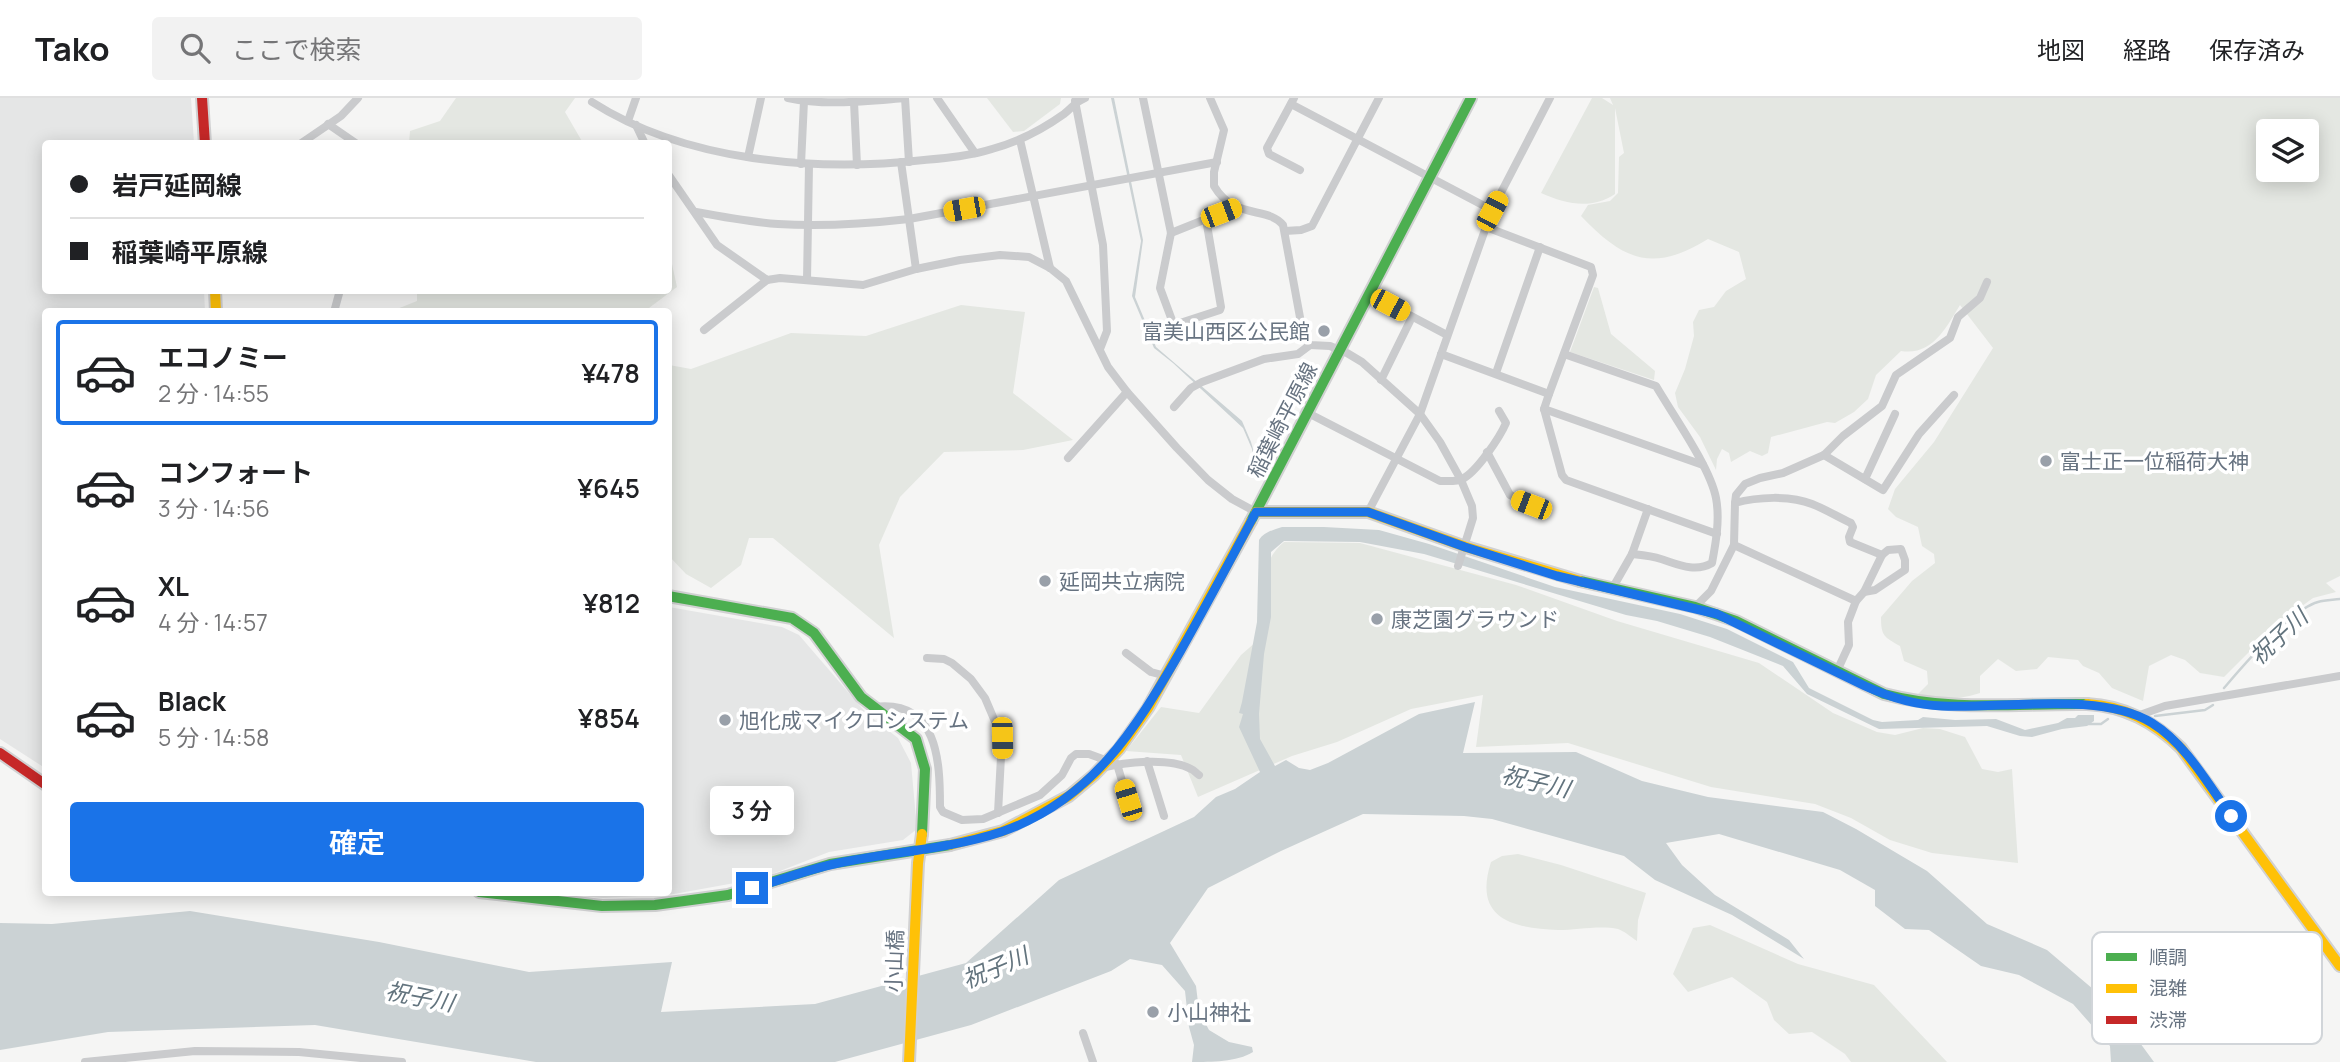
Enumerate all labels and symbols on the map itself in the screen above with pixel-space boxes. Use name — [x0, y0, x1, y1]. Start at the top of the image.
car — [1473, 188, 1512, 234]
car — [942, 195, 987, 223]
car — [1198, 196, 1245, 230]
car — [1367, 286, 1414, 324]
place label: 富美山西区公民館 — [1142, 317, 1310, 345]
marker: 富美山西区公民館 — [1316, 323, 1332, 339]
street label: 稲葉崎平原線 — [1241, 358, 1323, 482]
place label: 富士正一位稲荷大神 — [2060, 447, 2249, 475]
marker: 富士正一位稲荷大神 — [2038, 453, 2054, 469]
car — [1508, 488, 1555, 522]
place label: 延岡共立病院 — [1059, 567, 1185, 595]
marker: 延岡共立病院 — [1037, 573, 1053, 589]
water label: 祝子川 — [2242, 599, 2316, 671]
place label: 康芝園グラウンド — [1391, 605, 1559, 633]
marker: 康芝園グラウンド — [1369, 611, 1385, 627]
place label: 旭化成マイクロシステム — [739, 706, 969, 734]
marker: 旭化成マイクロシステム — [717, 712, 733, 728]
car — [992, 717, 1013, 759]
water label: 祝子川 — [1499, 758, 1576, 805]
car — [1112, 777, 1145, 823]
callout: 3 分 — [710, 786, 794, 836]
route start — [2215, 800, 2247, 832]
route end — [736, 872, 768, 904]
street label: 小山橋 — [879, 929, 909, 993]
legend — [2092, 932, 2322, 1044]
water label: 祝子川 — [957, 938, 1036, 995]
text: 順調 — [2149, 944, 2187, 970]
water label: 祝子川 — [383, 974, 460, 1019]
text: 混雑 — [2149, 975, 2187, 1001]
place label: 小山神社 — [1167, 998, 1251, 1026]
marker: 小山神社 — [1145, 1004, 1161, 1020]
text: 渋滞 — [2149, 1007, 2187, 1033]

